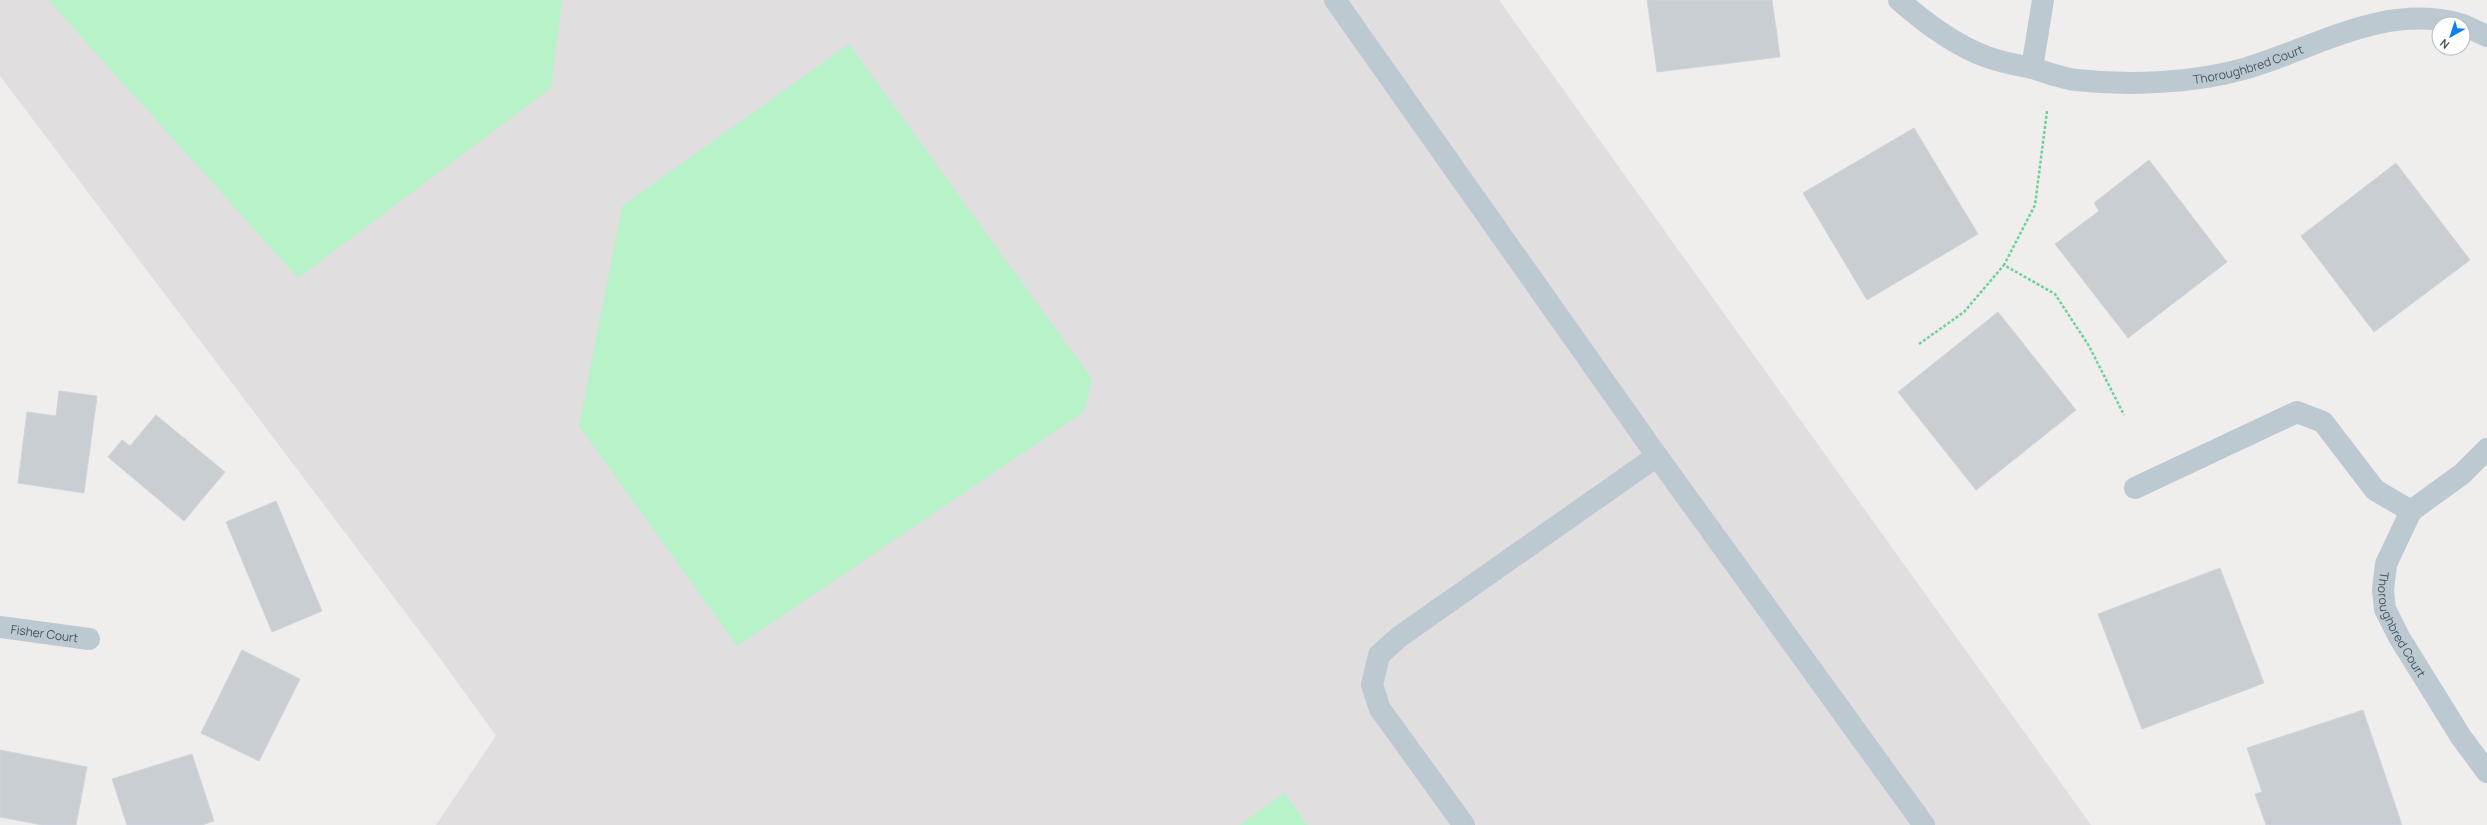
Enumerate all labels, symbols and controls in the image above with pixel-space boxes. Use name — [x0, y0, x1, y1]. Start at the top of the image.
north arrow — [2431, 16, 2471, 56]
text: N — [2437, 36, 2452, 52]
street label: Thoroughbred Court — [2192, 40, 2306, 87]
street label: Thoroughbred Court — [2374, 571, 2430, 680]
street label: Fisher Court — [10, 620, 80, 646]

